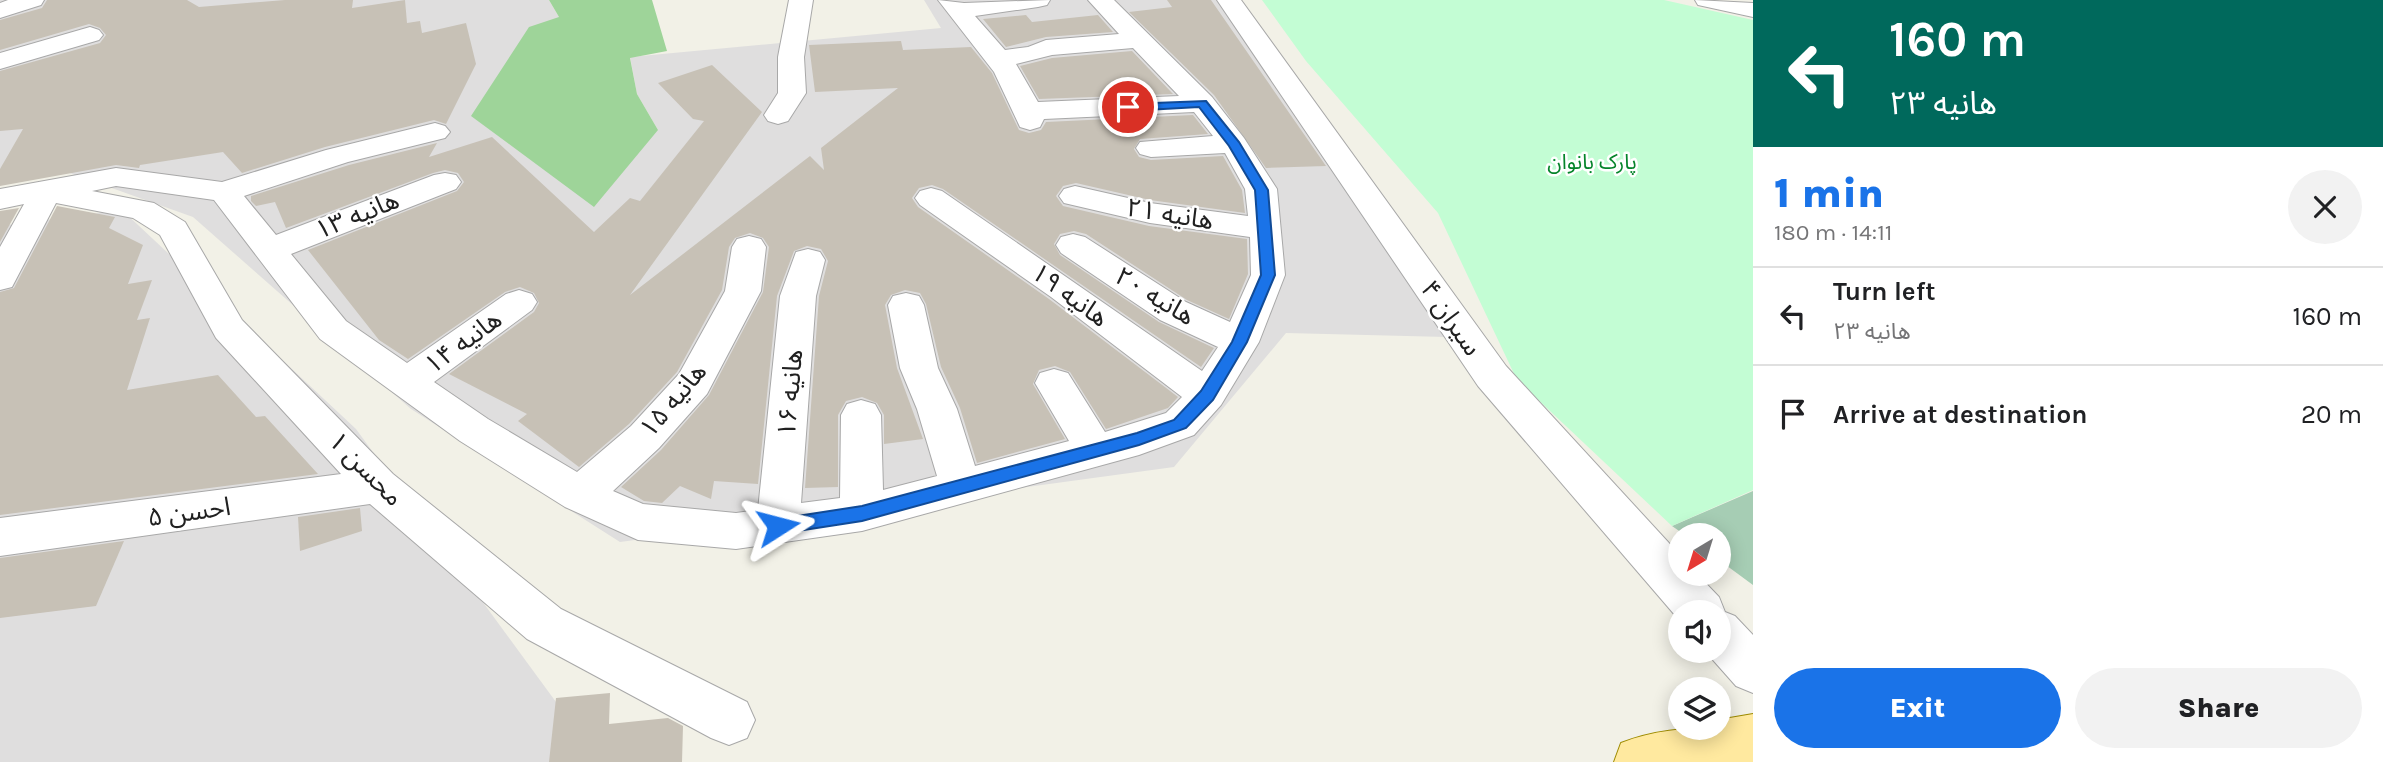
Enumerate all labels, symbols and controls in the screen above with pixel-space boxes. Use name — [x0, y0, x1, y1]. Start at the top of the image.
text: 160 m — [1889, 11, 2026, 68]
icon: left — [1774, 28, 1865, 119]
pin — [1098, 77, 1158, 137]
text: هانیه ۲۳ — [1889, 85, 1997, 122]
icon: arrive — [1109, 88, 1147, 126]
park label: پارک بانوان — [1547, 150, 1637, 175]
text: 1 min — [1774, 168, 1884, 218]
button: close — [2288, 170, 2362, 244]
street label: هانیه ۱۳ — [311, 184, 403, 246]
street label: هانیه ۲۱ — [1124, 192, 1216, 236]
text: 180 m · 14:11 — [1774, 219, 1892, 246]
street label: هانیه ۱۹ — [1025, 257, 1115, 333]
street label: هانیه ۲۰ — [1109, 260, 1201, 332]
street label: سیران ۴ — [1414, 274, 1488, 362]
text: Turn left — [1833, 276, 1935, 307]
icon: left — [1774, 297, 1812, 335]
text: 160 m — [2293, 301, 2362, 332]
street label: هانیه ۱۴ — [418, 304, 508, 380]
text: هانیه ۲۳ — [1833, 318, 1911, 345]
street label: هانیه ۱۶ — [771, 348, 809, 438]
street label: هانیه ۱۵ — [633, 356, 713, 444]
icon: arrive — [1774, 395, 1812, 433]
text: Arrive at destination — [1833, 399, 2087, 430]
text: 20 m — [2301, 399, 2362, 430]
street label: محسن ۱ — [322, 425, 410, 513]
position arrow — [741, 489, 815, 563]
street label: احسن ۵ — [145, 491, 233, 533]
north arrow — [1668, 523, 1731, 586]
map controls — [1668, 523, 1731, 740]
button: sound — [1668, 600, 1731, 663]
button: Exit — [1774, 668, 2061, 748]
button: Share — [2075, 668, 2362, 748]
button: layers — [1668, 677, 1731, 740]

